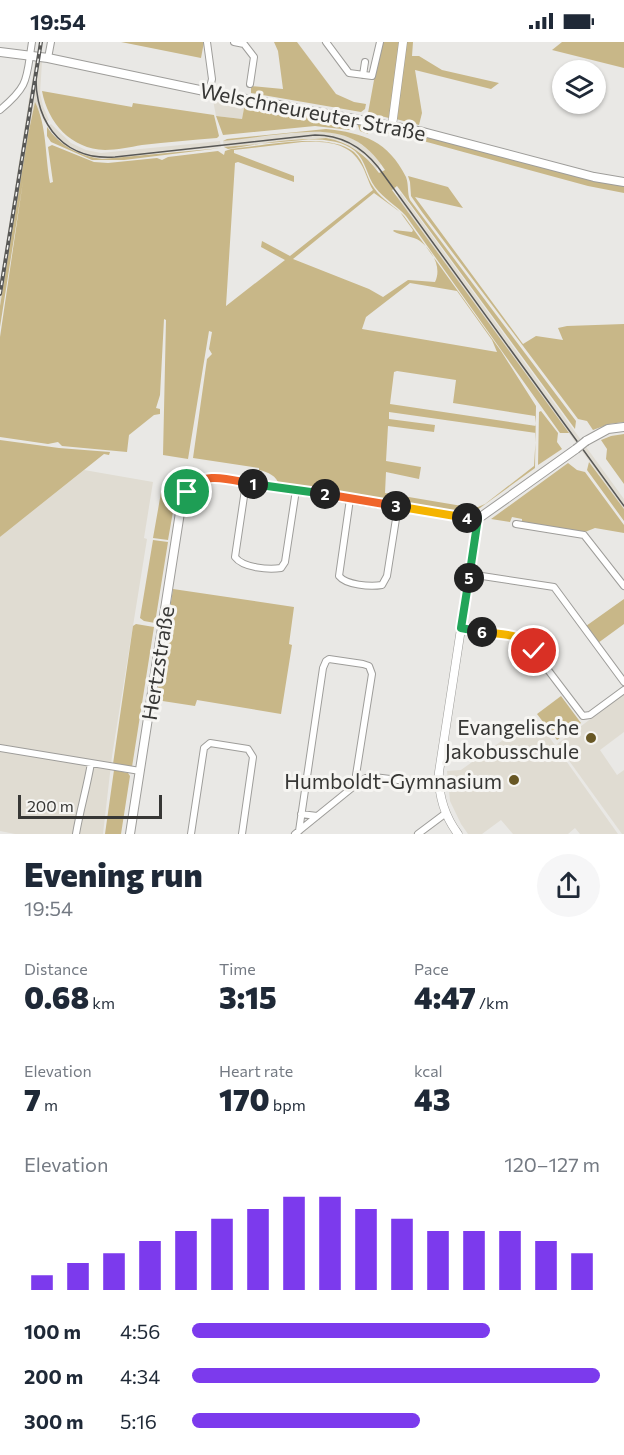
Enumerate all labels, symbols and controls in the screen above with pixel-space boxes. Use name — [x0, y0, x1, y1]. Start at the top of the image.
text: 19:54 — [30, 8, 86, 35]
map controls — [552, 60, 606, 114]
button: layers — [552, 60, 606, 114]
street label: Welschneureuter Straße — [198, 77, 428, 145]
pin — [161, 466, 212, 517]
pin: 1 — [238, 469, 268, 499]
text: 1 — [249, 474, 257, 493]
icon: arrive — [170, 475, 203, 508]
pin: 2 — [310, 479, 340, 509]
text: 2 — [320, 484, 330, 503]
pin: 3 — [381, 491, 411, 521]
text: 3 — [391, 496, 401, 515]
pin: 4 — [452, 503, 482, 533]
text: 4 — [462, 508, 472, 527]
pin: 5 — [454, 563, 484, 593]
text: 5 — [464, 568, 474, 587]
street label: Hertzstraße — [136, 604, 178, 722]
pin: 6 — [467, 617, 497, 647]
text: 6 — [477, 622, 487, 641]
pin — [508, 625, 559, 676]
icon: check — [517, 634, 550, 667]
place label: Evangelische Jakobusschule — [445, 714, 579, 763]
marker: Evangelische Jakobusschule — [584, 731, 598, 745]
place label: Humboldt-Gymnasium — [284, 768, 502, 793]
marker: Humboldt-Gymnasium — [507, 773, 521, 787]
scale bar — [18, 792, 162, 820]
text: 200 m — [27, 796, 74, 815]
text: Evening run — [24, 853, 203, 894]
button: share — [537, 854, 600, 917]
text: 19:54 — [24, 896, 73, 920]
text: Distance — [24, 959, 88, 978]
text: Time — [219, 959, 256, 978]
text: Pace — [414, 959, 449, 978]
text: 0.68 — [24, 978, 89, 1015]
text: 3:15 — [219, 978, 277, 1015]
text: 4:47 — [414, 978, 476, 1015]
text: km — [89, 993, 115, 1012]
text: /km — [476, 993, 509, 1012]
text: Elevation — [24, 1061, 92, 1080]
text: Heart rate — [219, 1061, 293, 1080]
text: kcal — [414, 1061, 443, 1080]
text: 7 — [24, 1080, 41, 1117]
text: 170 — [219, 1080, 270, 1117]
text: 43 — [414, 1080, 450, 1117]
text: m — [41, 1095, 58, 1114]
text: bpm — [270, 1095, 306, 1114]
text: Elevation — [24, 1152, 109, 1176]
text: 120–127 m — [504, 1152, 600, 1176]
text: 100 m — [24, 1319, 81, 1343]
text: 4:56 — [120, 1319, 160, 1343]
text: 200 m — [24, 1364, 83, 1388]
text: 4:34 — [120, 1364, 160, 1388]
text: 300 m — [24, 1409, 84, 1433]
text: 5:16 — [120, 1409, 157, 1433]

